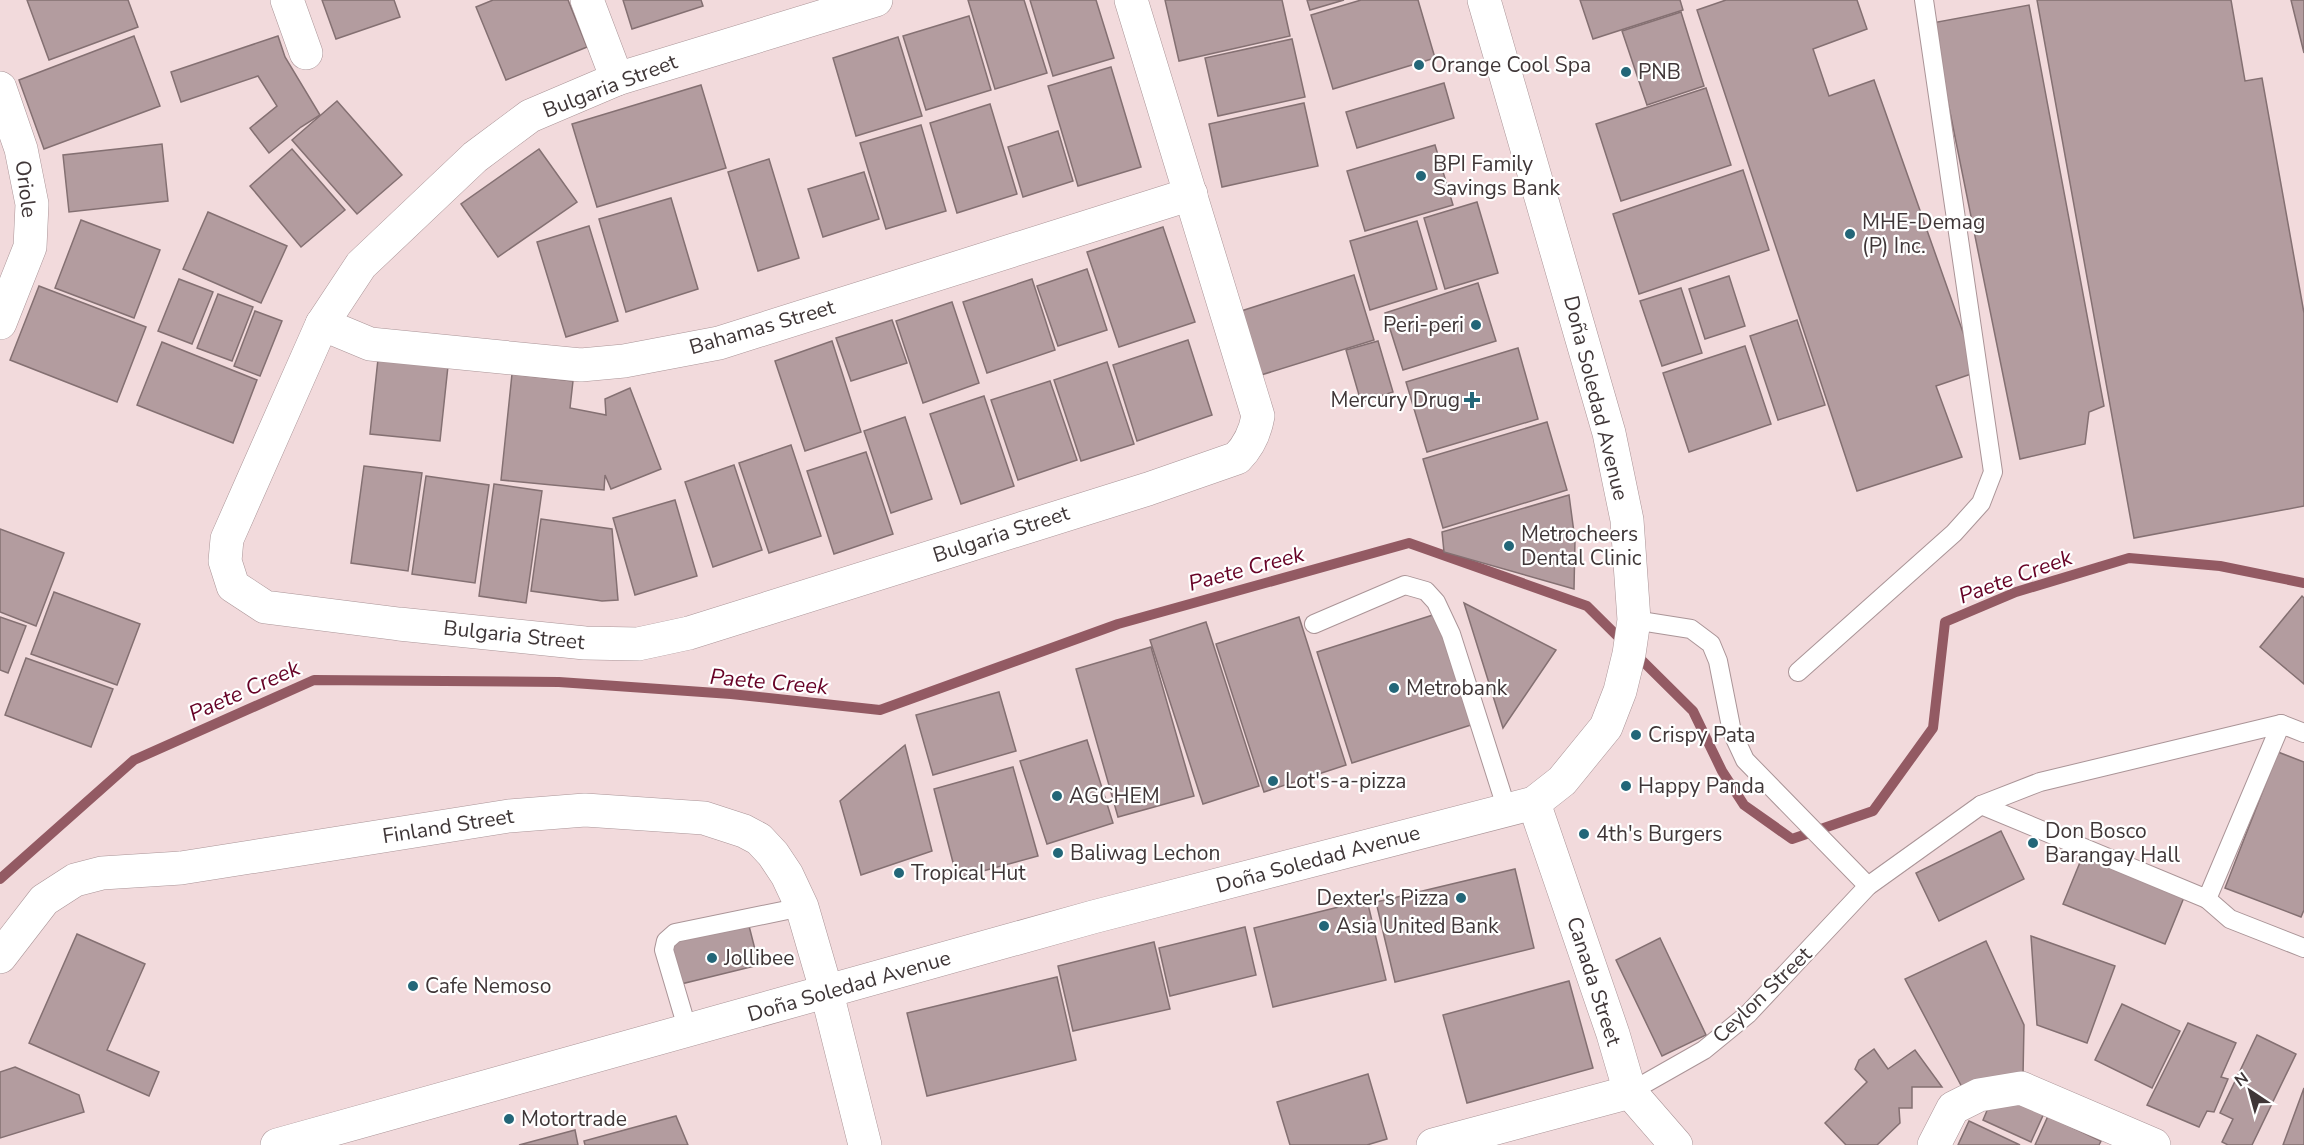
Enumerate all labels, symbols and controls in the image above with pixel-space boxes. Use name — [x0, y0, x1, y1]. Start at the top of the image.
street label: Bulgaria Street — [539, 47, 682, 124]
place label: Orange Cool Spa — [1431, 51, 1591, 79]
marker: Orange Cool Spa — [1412, 58, 1426, 72]
place label: PNB — [1638, 58, 1681, 86]
marker: PNB — [1619, 65, 1633, 79]
place label: BPI Family Savings Bank — [1433, 150, 1561, 202]
street label: Oriole — [9, 159, 43, 219]
marker: BPI Family Savings Bank — [1414, 169, 1428, 183]
place label: MHE-Demag (P) Inc. — [1862, 208, 1985, 260]
marker: MHE-Demag (P) Inc. — [1843, 227, 1857, 241]
street label: Bahamas Street — [686, 293, 839, 361]
street label: Doña Soledad Avenue — [1557, 293, 1635, 503]
place label: Peri-peri — [1383, 311, 1464, 339]
marker: Peri-peri — [1469, 318, 1483, 332]
place label: Mercury Drug — [1330, 386, 1460, 414]
marker: Mercury Drug — [1465, 393, 1479, 407]
street label: Bulgaria Street — [929, 499, 1073, 569]
place label: Metrocheers Dental Clinic — [1521, 520, 1642, 572]
water label: Paete Creek — [1185, 539, 1308, 599]
marker: Metrocheers Dental Clinic — [1502, 539, 1516, 553]
water label: Paete Creek — [1954, 542, 2077, 611]
street label: Bulgaria Street — [442, 614, 587, 656]
water label: Paete Creek — [184, 653, 306, 729]
water label: Paete Creek — [709, 662, 830, 702]
place label: Metrobank — [1406, 674, 1508, 702]
marker: Metrobank — [1387, 681, 1401, 695]
place label: Crispy Pata — [1648, 721, 1755, 749]
marker: Crispy Pata — [1629, 728, 1643, 742]
place label: Lot's-a-pizza — [1285, 767, 1407, 795]
place label: Happy Panda — [1638, 772, 1765, 800]
marker: Lot's-a-pizza — [1266, 774, 1280, 788]
marker: Happy Panda — [1619, 779, 1633, 793]
place label: AGCHEM — [1069, 782, 1160, 810]
marker: AGCHEM — [1050, 789, 1064, 803]
street label: Finland Street — [380, 802, 516, 850]
place label: Don Bosco Barangay Hall — [2045, 817, 2181, 869]
street label: Doña Soledad Avenue — [1213, 818, 1423, 900]
place label: 4th's Burgers — [1596, 820, 1722, 848]
marker: 4th's Burgers — [1577, 827, 1591, 841]
marker: Don Bosco Barangay Hall — [2026, 836, 2040, 850]
place label: Baliwag Lechon — [1070, 839, 1220, 867]
marker: Baliwag Lechon — [1051, 846, 1065, 860]
place label: Tropical Hut — [911, 859, 1026, 887]
marker: Tropical Hut — [892, 866, 906, 880]
place label: Dexter's Pizza — [1317, 884, 1449, 912]
marker: Dexter's Pizza — [1454, 891, 1468, 905]
place label: Asia United Bank — [1336, 912, 1499, 940]
street label: Canada Street — [1560, 913, 1628, 1050]
marker: Asia United Bank — [1317, 919, 1331, 933]
street label: Ceylon Street — [1706, 940, 1818, 1049]
place label: Jollibee — [723, 944, 794, 972]
street label: Doña Soledad Avenue — [744, 944, 954, 1028]
marker: Jollibee — [705, 951, 719, 965]
place label: Cafe Nemoso — [425, 972, 551, 1000]
marker: Cafe Nemoso — [406, 979, 420, 993]
north arrow — [2220, 1061, 2280, 1121]
text: N — [2230, 1067, 2253, 1092]
place label: Motortrade — [521, 1105, 627, 1133]
marker: Motortrade — [502, 1112, 516, 1126]

